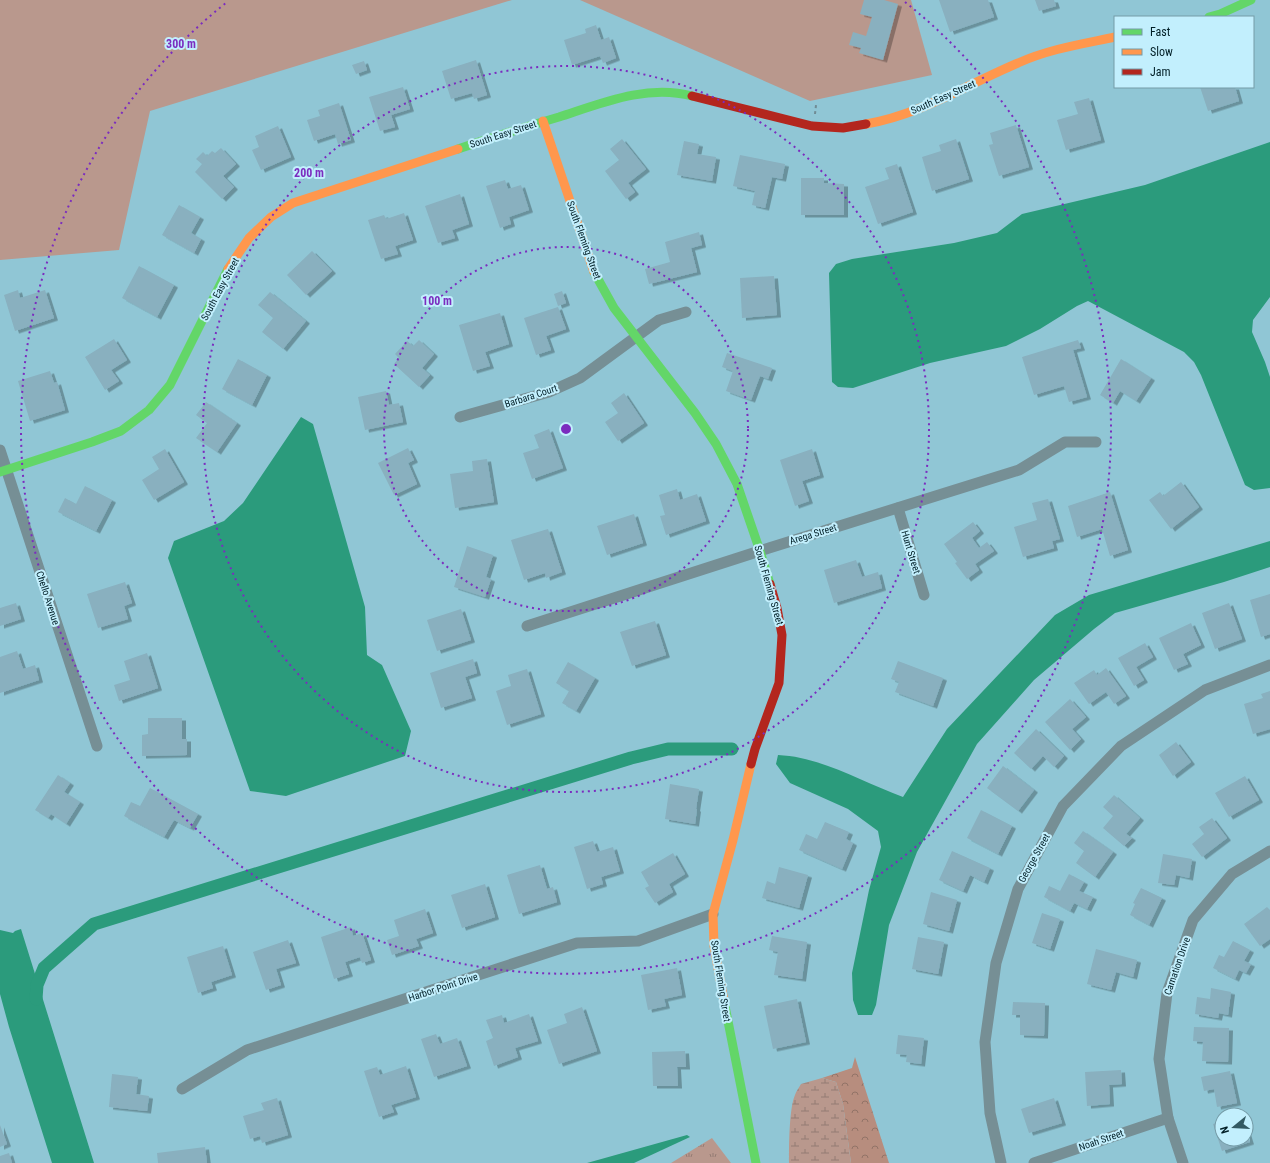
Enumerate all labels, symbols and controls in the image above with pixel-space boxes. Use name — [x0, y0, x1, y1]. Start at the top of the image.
legend — [1114, 16, 1254, 88]
text: Fast — [1150, 25, 1171, 39]
text: 300 m — [166, 37, 196, 51]
text: Slow — [1150, 45, 1173, 59]
text: Jam — [1150, 65, 1171, 79]
street label: South Easy Street — [909, 78, 977, 116]
street label: South Easy Street — [468, 118, 538, 150]
text: 200 m — [294, 166, 324, 180]
street label: South Fleming Street — [565, 199, 603, 281]
street label: South Easy Street — [199, 256, 241, 322]
text: 100 m — [422, 294, 452, 308]
street label: Barbara Court — [503, 382, 559, 410]
centre of rings — [559, 422, 573, 436]
street label: Arega Street — [788, 522, 838, 546]
street label: Hunt Street — [899, 529, 923, 575]
street label: South Fleming Street — [752, 544, 786, 626]
street label: Chello Avenue — [34, 570, 62, 627]
street label: George Street — [1016, 832, 1052, 884]
street label: Carnation Drive — [1162, 935, 1192, 996]
street label: South Fleming Street — [709, 940, 733, 1023]
street label: Harbor Point Drive — [407, 971, 479, 1003]
north arrow — [1214, 1107, 1254, 1147]
text: N — [1218, 1124, 1232, 1135]
street label: Noah Street — [1077, 1127, 1125, 1153]

